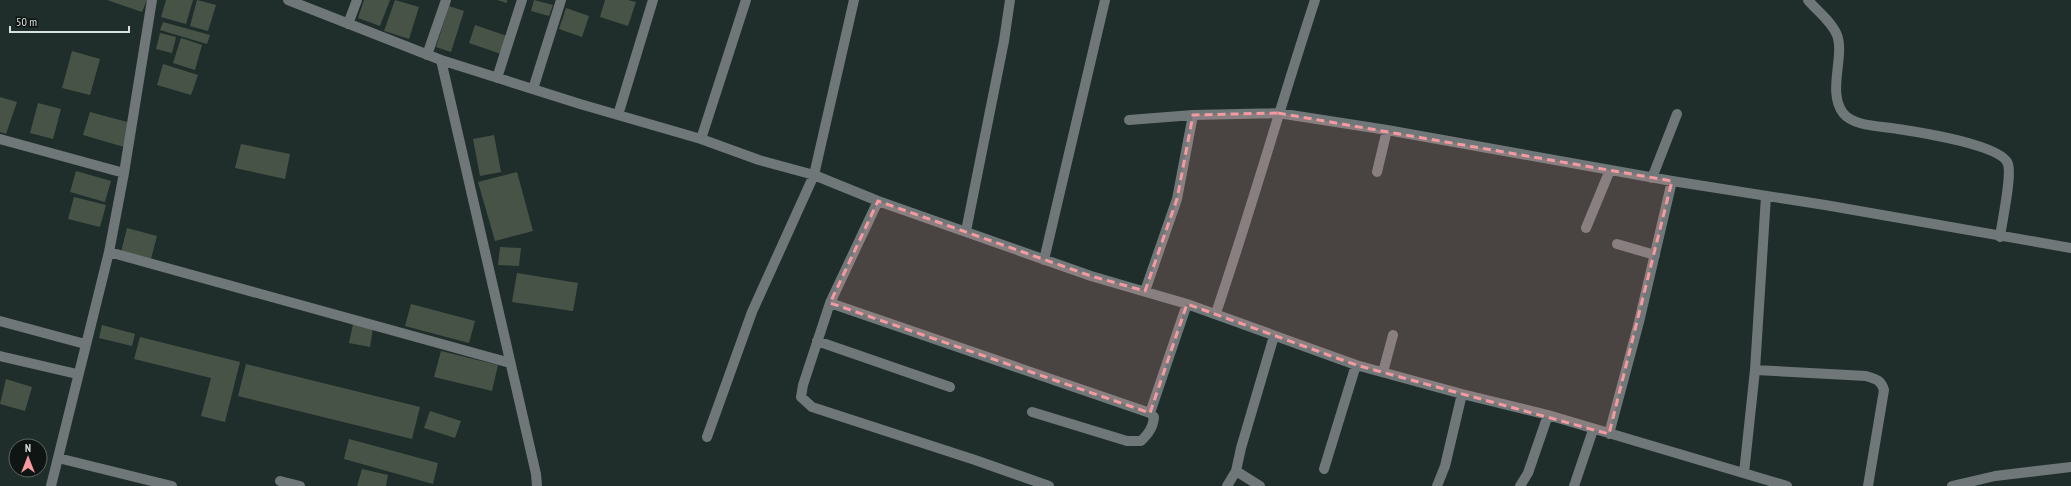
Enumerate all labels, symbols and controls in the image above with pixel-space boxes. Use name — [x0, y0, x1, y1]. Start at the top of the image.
scale bar — [10, 8, 129, 34]
text: 50 m — [16, 14, 37, 29]
north arrow — [8, 438, 48, 478]
text: N — [25, 441, 31, 455]

